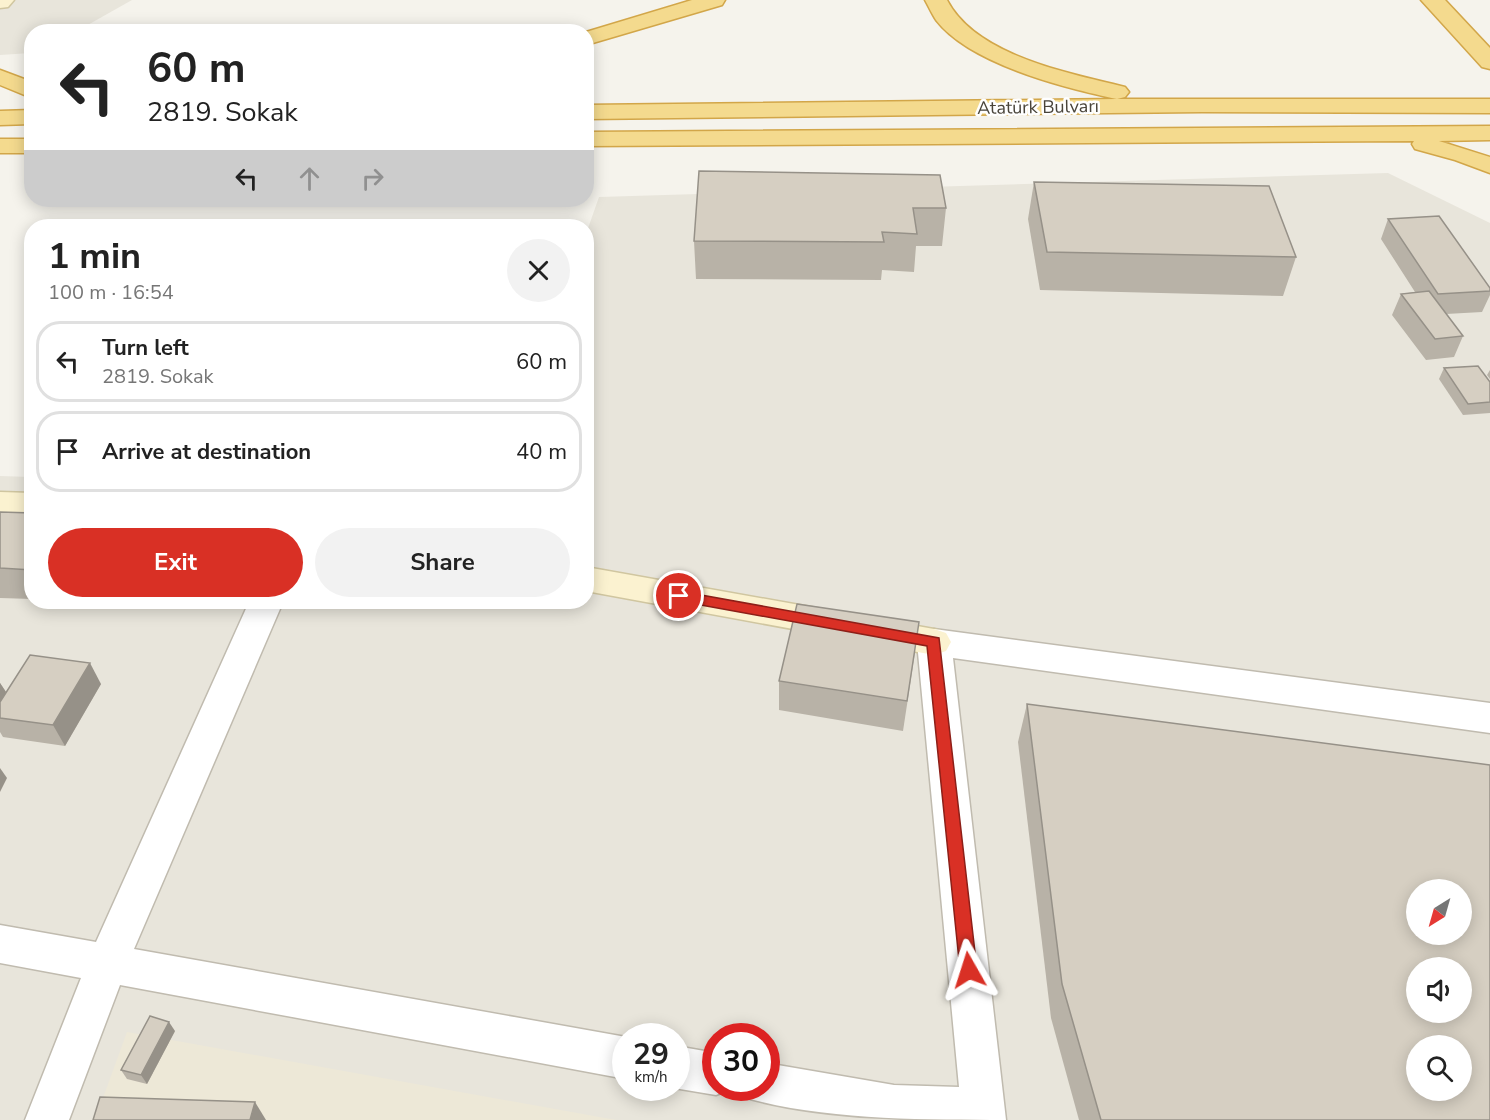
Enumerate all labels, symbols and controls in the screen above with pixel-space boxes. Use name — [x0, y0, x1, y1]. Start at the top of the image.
text: 60 m — [147, 40, 246, 97]
icon: left — [48, 48, 126, 126]
text: 2819. Sokak — [147, 94, 298, 131]
street label: Atatürk Bulvarı — [977, 94, 1099, 120]
icon: left — [230, 162, 263, 195]
icon: ahead — [293, 162, 326, 195]
icon: right — [356, 162, 389, 195]
text: 1 min — [48, 232, 141, 281]
button: close — [507, 239, 570, 302]
text: 100 m · 16:54 — [48, 279, 174, 306]
text: Turn left — [102, 333, 189, 363]
icon: left — [51, 345, 84, 378]
text: 60 m — [516, 347, 567, 377]
text: 2819. Sokak — [102, 363, 214, 390]
icon: arrive — [51, 435, 84, 468]
text: Arrive at destination — [102, 437, 311, 467]
text: 40 m — [516, 437, 567, 467]
button: Exit — [48, 528, 303, 597]
button: Share — [315, 528, 570, 597]
pin — [653, 570, 704, 621]
icon: arrive — [662, 579, 695, 612]
north arrow — [1406, 879, 1472, 945]
map controls — [1406, 879, 1472, 1101]
position arrow — [937, 938, 1001, 1002]
button: sound — [1406, 957, 1472, 1023]
speed limit sign: 30 — [702, 1023, 780, 1101]
text: 29 — [633, 1034, 669, 1075]
button: search — [1406, 1035, 1472, 1101]
text: km/h — [634, 1067, 668, 1087]

